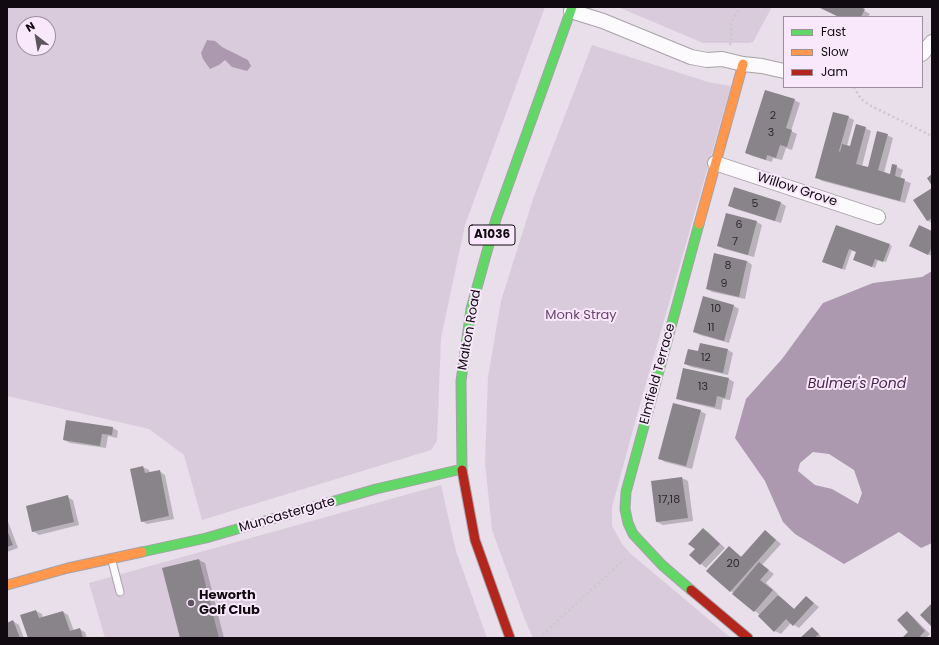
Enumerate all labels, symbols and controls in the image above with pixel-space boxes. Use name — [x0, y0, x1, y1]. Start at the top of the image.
north arrow — [16, 16, 56, 56]
legend — [783, 16, 923, 88]
text: N — [23, 18, 38, 36]
text: Fast — [821, 23, 846, 40]
text: Slow — [821, 43, 849, 60]
text: Jam — [821, 63, 848, 80]
house number: 2 — [770, 109, 776, 123]
house number: 3 — [768, 126, 774, 140]
street label: Willow Grove — [755, 170, 839, 210]
house number: 5 — [752, 197, 758, 211]
house number: 6 — [736, 218, 742, 232]
road number: A1036 — [469, 225, 515, 245]
house number: 7 — [732, 235, 738, 249]
house number: 8 — [725, 259, 731, 273]
house number: 9 — [721, 277, 727, 291]
street label: Malton Road — [455, 288, 485, 372]
house number: 10 — [711, 302, 721, 316]
park label: Monk Stray — [545, 308, 617, 324]
house number: 11 — [707, 321, 715, 335]
street label: Elmfield Terrace — [637, 322, 679, 426]
house number: 12 — [701, 351, 711, 365]
water label: Bulmer's Pond — [808, 376, 906, 392]
house number: 13 — [698, 380, 708, 394]
house number: 17,18 — [658, 493, 680, 507]
street label: Muncastergate — [237, 494, 337, 536]
house number: 20 — [726, 557, 740, 571]
place label: Heworth Golf Club — [199, 588, 260, 619]
marker: Heworth Golf Club — [186, 598, 196, 608]

